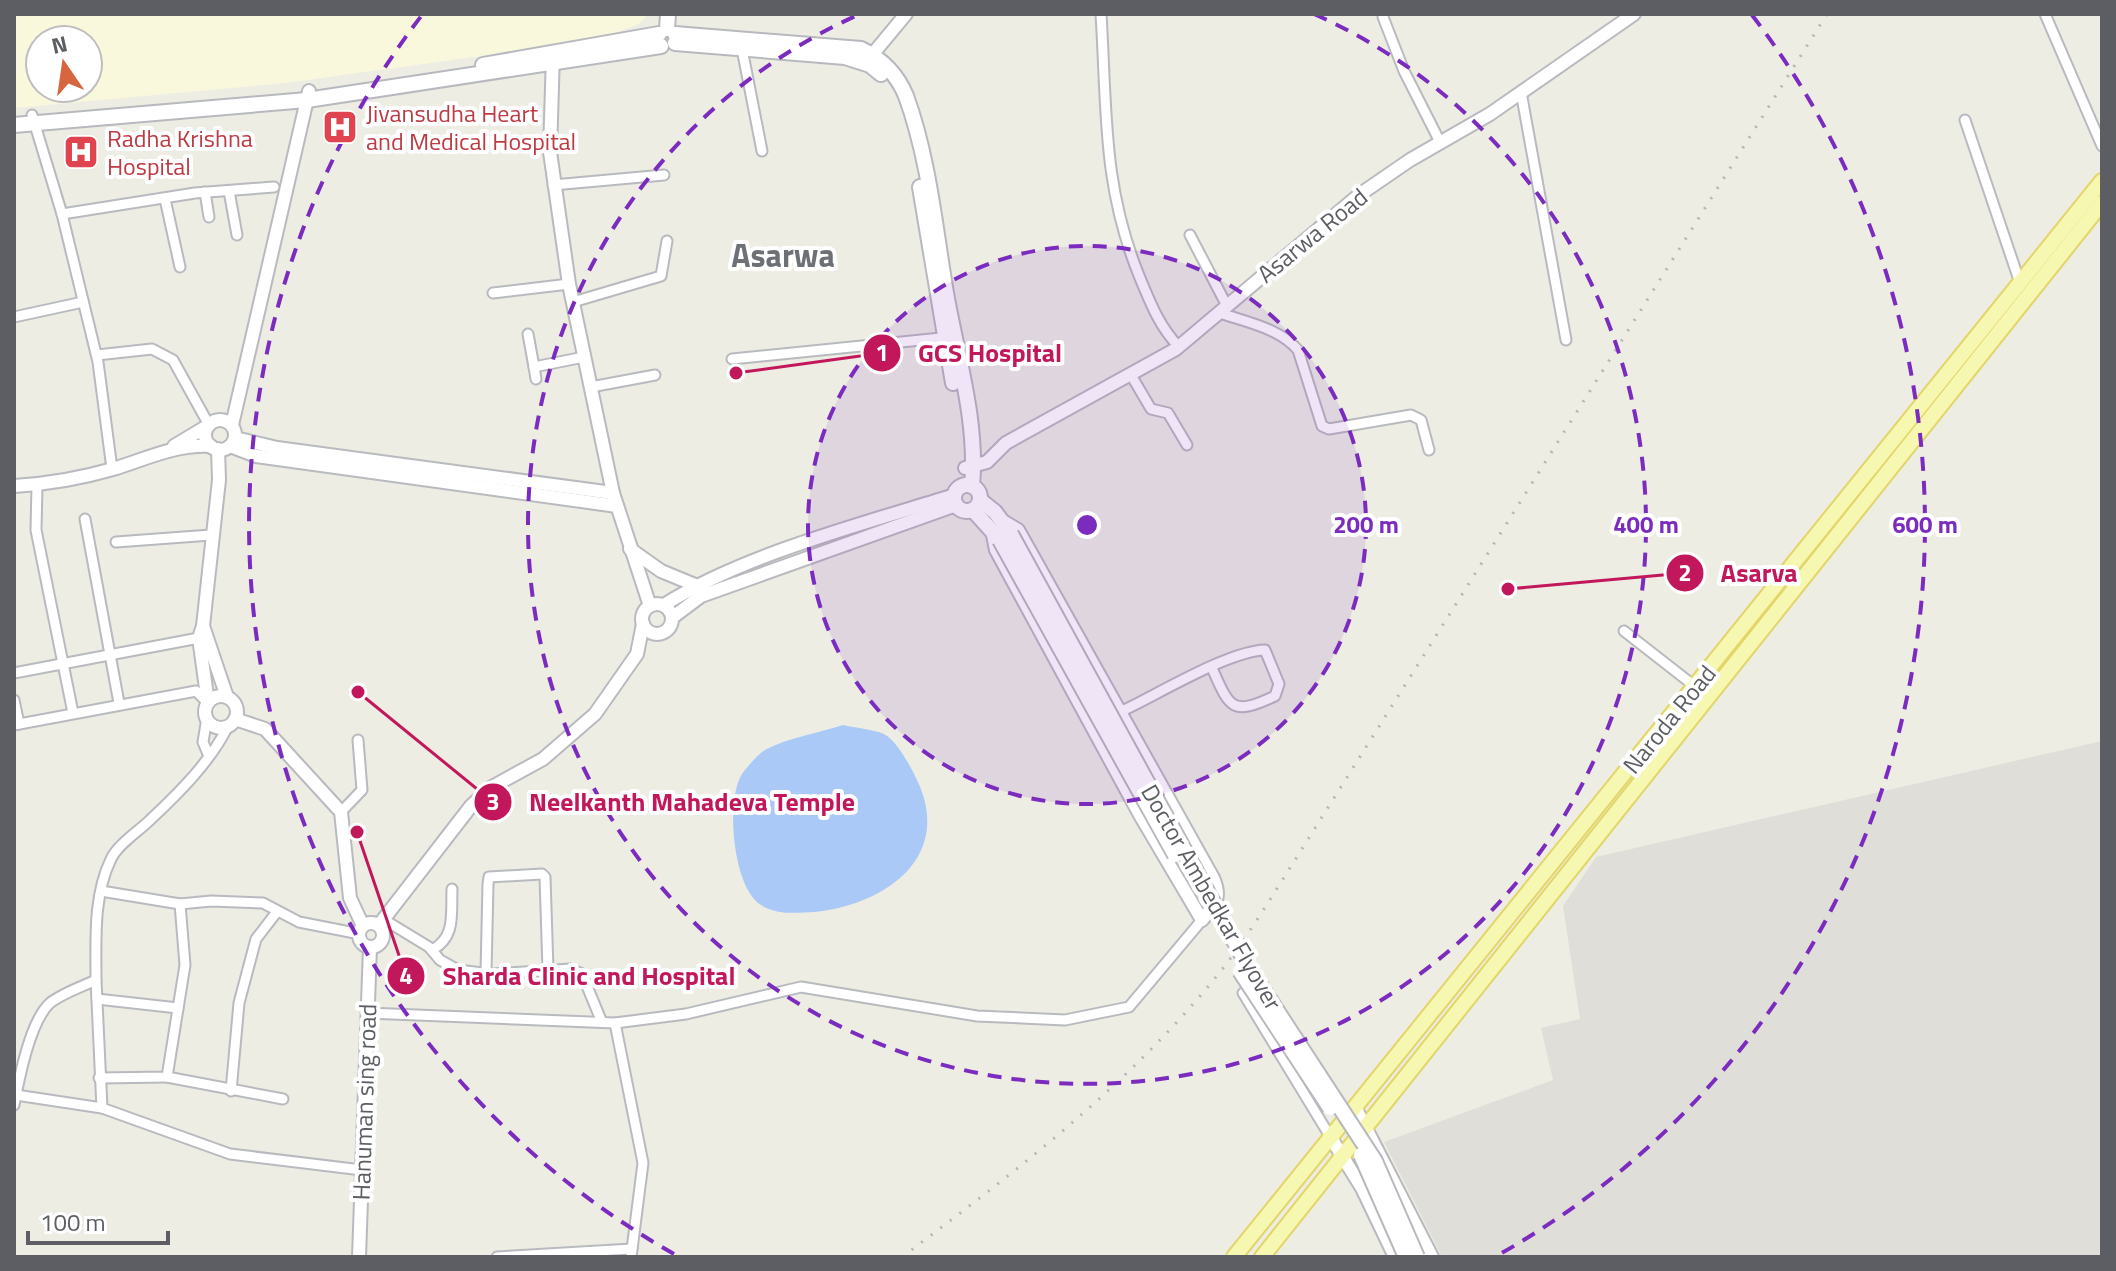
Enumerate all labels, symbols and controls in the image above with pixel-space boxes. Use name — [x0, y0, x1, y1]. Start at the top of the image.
north arrow — [24, 24, 104, 104]
text: N — [48, 26, 71, 63]
place label: Jivansudha Heart and Medical Hospital — [366, 95, 576, 159]
hospital icon: Jivansudha Heart and Medical Hospital — [321, 108, 359, 146]
place label: Radha Krishna Hospital — [107, 120, 253, 184]
hospital icon: Radha Krishna Hospital — [62, 133, 100, 171]
street label: Asarwa Road — [1249, 179, 1375, 291]
district label: Asarwa — [731, 231, 835, 279]
callout: GCS Hospital — [862, 328, 1078, 378]
text: GCS Hospital — [918, 333, 1062, 372]
text: 1 — [875, 334, 889, 370]
text: 200 m — [1333, 506, 1399, 542]
text: 400 m — [1613, 506, 1679, 542]
text: 600 m — [1892, 506, 1958, 542]
centre of rings — [1073, 511, 1101, 539]
callout: Asarva — [1665, 548, 1813, 598]
text: Asarva — [1721, 553, 1797, 592]
text: 2 — [1678, 554, 1692, 590]
street label: Naroda Road — [1614, 657, 1724, 781]
callout: Neelkanth Mahadeva Temple — [473, 777, 871, 827]
street label: Doctor Ambedkar Flyover — [1132, 777, 1292, 1017]
text: Neelkanth Mahadeva Temple — [529, 782, 855, 821]
text: 3 — [486, 783, 500, 819]
callout: Sharda Clinic and Hospital — [386, 951, 751, 1001]
text: Sharda Clinic and Hospital — [443, 956, 735, 995]
text: 4 — [399, 957, 413, 993]
street label: Hanuman sing road — [343, 1003, 385, 1201]
scale bar — [28, 1195, 168, 1245]
text: 100 m — [40, 1204, 106, 1240]

